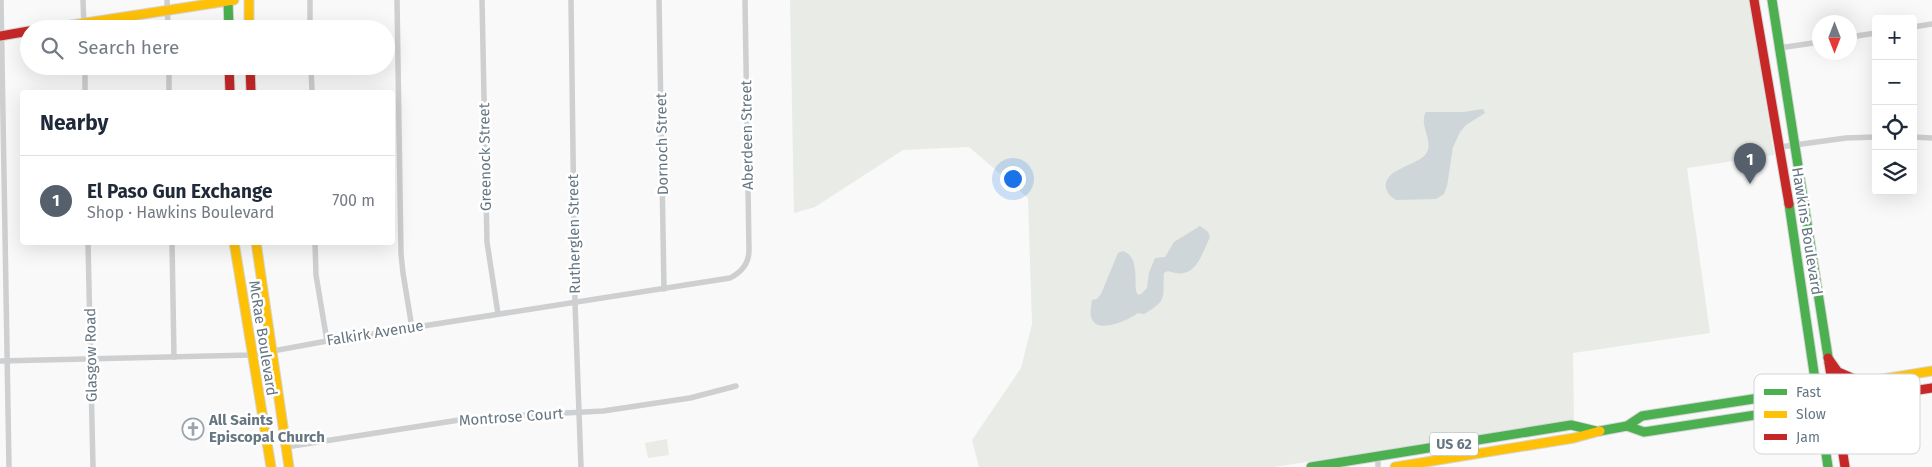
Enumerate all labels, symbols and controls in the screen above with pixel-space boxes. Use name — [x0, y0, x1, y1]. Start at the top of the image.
north arrow — [1812, 15, 1857, 60]
map controls — [1872, 15, 1917, 195]
button: + — [1872, 15, 1917, 60]
search box — [20, 20, 395, 75]
icon: search — [38, 34, 66, 62]
text: Search here — [78, 36, 179, 59]
button: − — [1872, 60, 1917, 105]
street label: Aberdeen Street — [737, 79, 757, 190]
street label: Dornoch Street — [652, 92, 672, 195]
street label: Greenock Street — [475, 102, 495, 211]
button: locate — [1872, 105, 1917, 150]
text: Nearby — [40, 110, 108, 136]
pin: 1 — [1734, 143, 1766, 184]
button: layers — [1872, 150, 1917, 195]
your location — [1000, 166, 1026, 192]
street label: Hawkins Boulevard — [1788, 166, 1826, 296]
street label: Rutherglen Street — [564, 174, 584, 294]
text: El Paso Gun Exchange — [87, 180, 272, 203]
text: 1 — [52, 191, 60, 210]
text: 700 m — [332, 191, 375, 210]
text: Shop · Hawkins Boulevard — [87, 203, 274, 222]
street label: McRae Boulevard — [245, 279, 281, 397]
street label: Glasgow Road — [81, 308, 101, 402]
street label: Falkirk Avenue — [325, 316, 425, 350]
legend — [1754, 374, 1920, 454]
text: Fast — [1796, 384, 1822, 401]
street label: Montrose Court — [458, 404, 564, 430]
text: Slow — [1796, 406, 1826, 423]
place label: All Saints Episcopal Church — [208, 411, 325, 446]
church icon: All Saints Episcopal Church — [181, 417, 205, 441]
text: Jam — [1796, 429, 1820, 446]
road number: US 62 — [1430, 432, 1478, 456]

